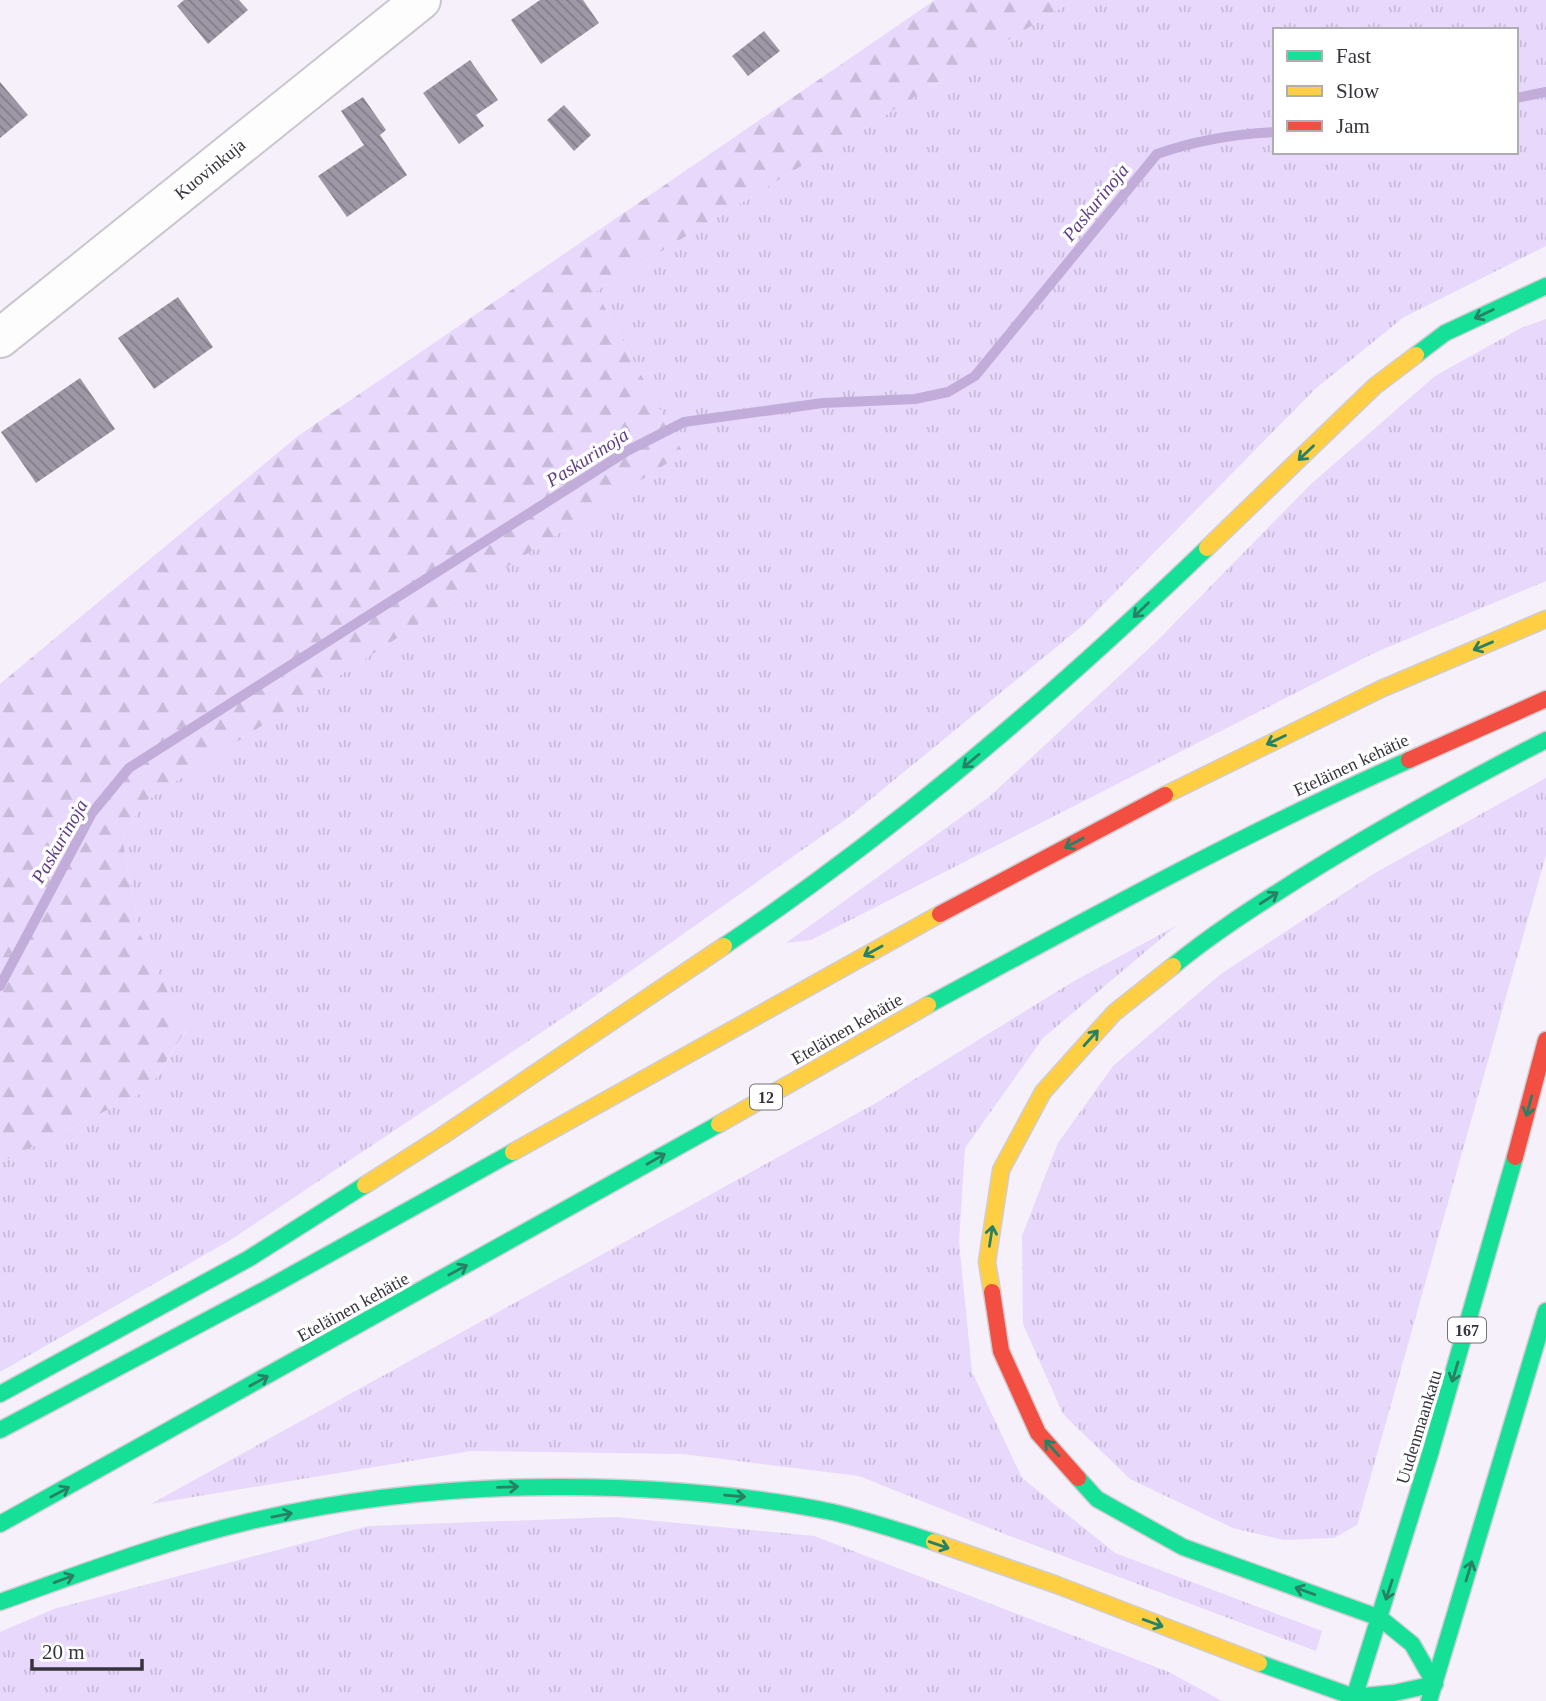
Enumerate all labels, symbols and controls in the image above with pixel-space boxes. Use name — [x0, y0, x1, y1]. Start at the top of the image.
legend — [1273, 28, 1518, 154]
text: Fast — [1336, 44, 1371, 68]
text: Slow — [1336, 79, 1380, 103]
text: Jam — [1336, 114, 1370, 138]
street label: Kuovinkuja — [171, 134, 249, 204]
water label: Paskurinoja — [1057, 160, 1133, 246]
one-way arrow — [1474, 307, 1495, 321]
water label: Paskurinoja — [541, 424, 632, 491]
one-way arrow — [1297, 444, 1314, 461]
one-way arrow — [1133, 602, 1150, 619]
one-way arrow — [1473, 640, 1495, 653]
street label: Eteläinen kehätie — [1290, 730, 1412, 800]
one-way arrow — [1266, 734, 1287, 748]
one-way arrow — [962, 753, 980, 769]
water label: Paskurinoja — [27, 796, 92, 888]
one-way arrow — [1064, 837, 1084, 851]
one-way arrow — [1259, 890, 1279, 904]
one-way arrow — [864, 944, 884, 958]
street label: Eteläinen kehätie — [788, 989, 906, 1069]
one-way arrow — [1083, 1030, 1100, 1047]
road number: 12 — [750, 1084, 782, 1110]
one-way arrow — [1522, 1094, 1535, 1117]
one-way arrow — [645, 1152, 666, 1165]
one-way arrow — [985, 1225, 998, 1248]
one-way arrow — [447, 1263, 467, 1277]
street label: Eteläinen kehätie — [294, 1268, 412, 1346]
road number: 167 — [1448, 1318, 1486, 1342]
one-way arrow — [1447, 1361, 1460, 1383]
street label: Uudenmaankatu — [1392, 1368, 1446, 1486]
one-way arrow — [248, 1374, 269, 1387]
one-way arrow — [1044, 1440, 1060, 1458]
one-way arrow — [496, 1480, 519, 1493]
one-way arrow — [49, 1485, 70, 1498]
one-way arrow — [723, 1490, 746, 1503]
one-way arrow — [270, 1508, 293, 1522]
one-way arrow — [928, 1539, 950, 1552]
one-way arrow — [1464, 1561, 1477, 1583]
one-way arrow — [53, 1572, 75, 1584]
one-way arrow — [1382, 1578, 1394, 1600]
one-way arrow — [1295, 1584, 1317, 1597]
one-way arrow — [1141, 1618, 1163, 1630]
scale bar — [32, 1628, 142, 1672]
text: 20 m — [42, 1640, 85, 1664]

